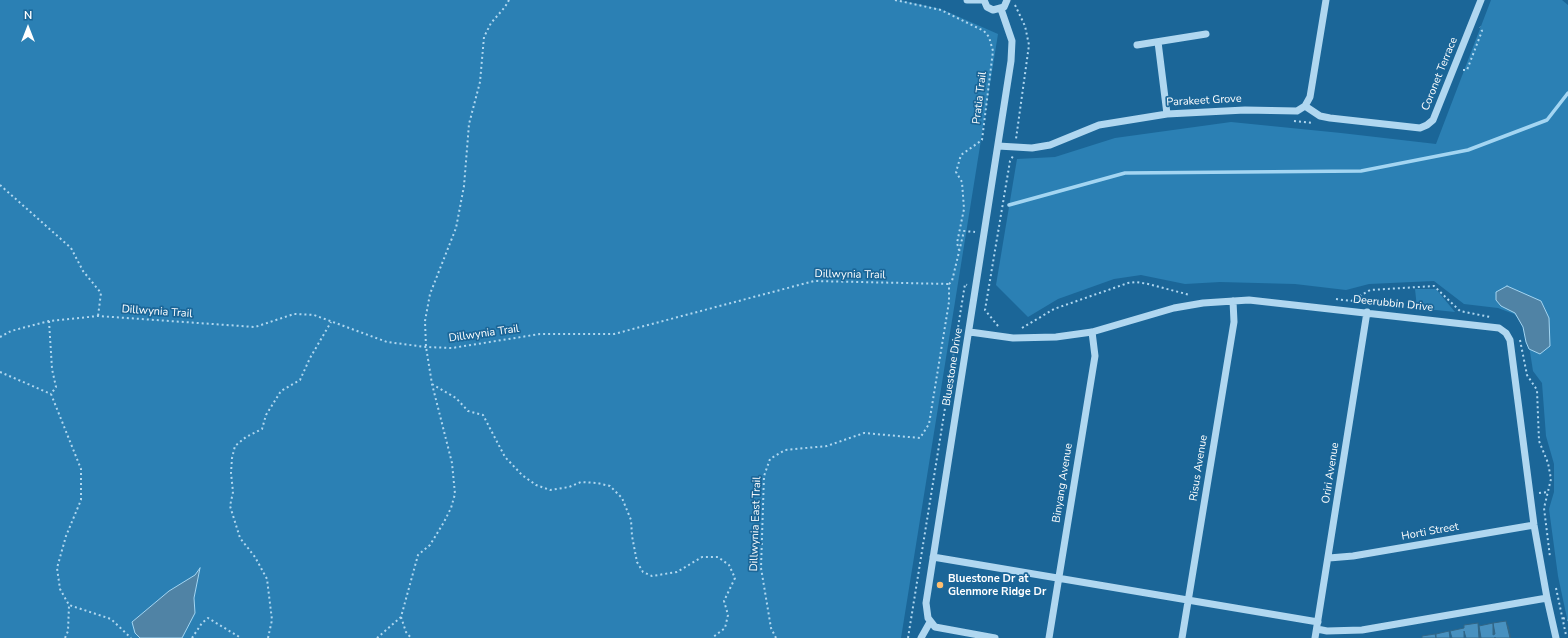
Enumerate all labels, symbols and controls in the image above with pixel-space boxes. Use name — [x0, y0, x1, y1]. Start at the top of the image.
north arrow — [8, 8, 48, 48]
text: N — [24, 8, 32, 23]
street label: Coronet Terrace — [1419, 35, 1461, 113]
street label: Pratia Trail — [970, 71, 990, 125]
street label: Parakeet Grove — [1166, 92, 1242, 110]
street label: Dillwynia Trail — [814, 268, 886, 282]
street label: Deerubbin Drive — [1352, 293, 1434, 315]
street label: Dillwynia Trail — [121, 303, 193, 321]
street label: Dillwynia Trail — [448, 323, 520, 345]
street label: Bluestone Drive — [940, 327, 966, 407]
street label: Risus Avenue — [1187, 434, 1211, 502]
street label: Binyang Avenue — [1050, 442, 1076, 524]
street label: Oriri Avenue — [1320, 442, 1342, 504]
street label: Dillwynia East Trail — [748, 476, 764, 572]
street label: Horti Street — [1400, 520, 1460, 544]
place label: Bluestone Dr at Glenmore Ridge Dr — [948, 572, 1046, 598]
marker: Bluestone Dr at Glenmore Ridge Dr — [935, 580, 945, 590]

